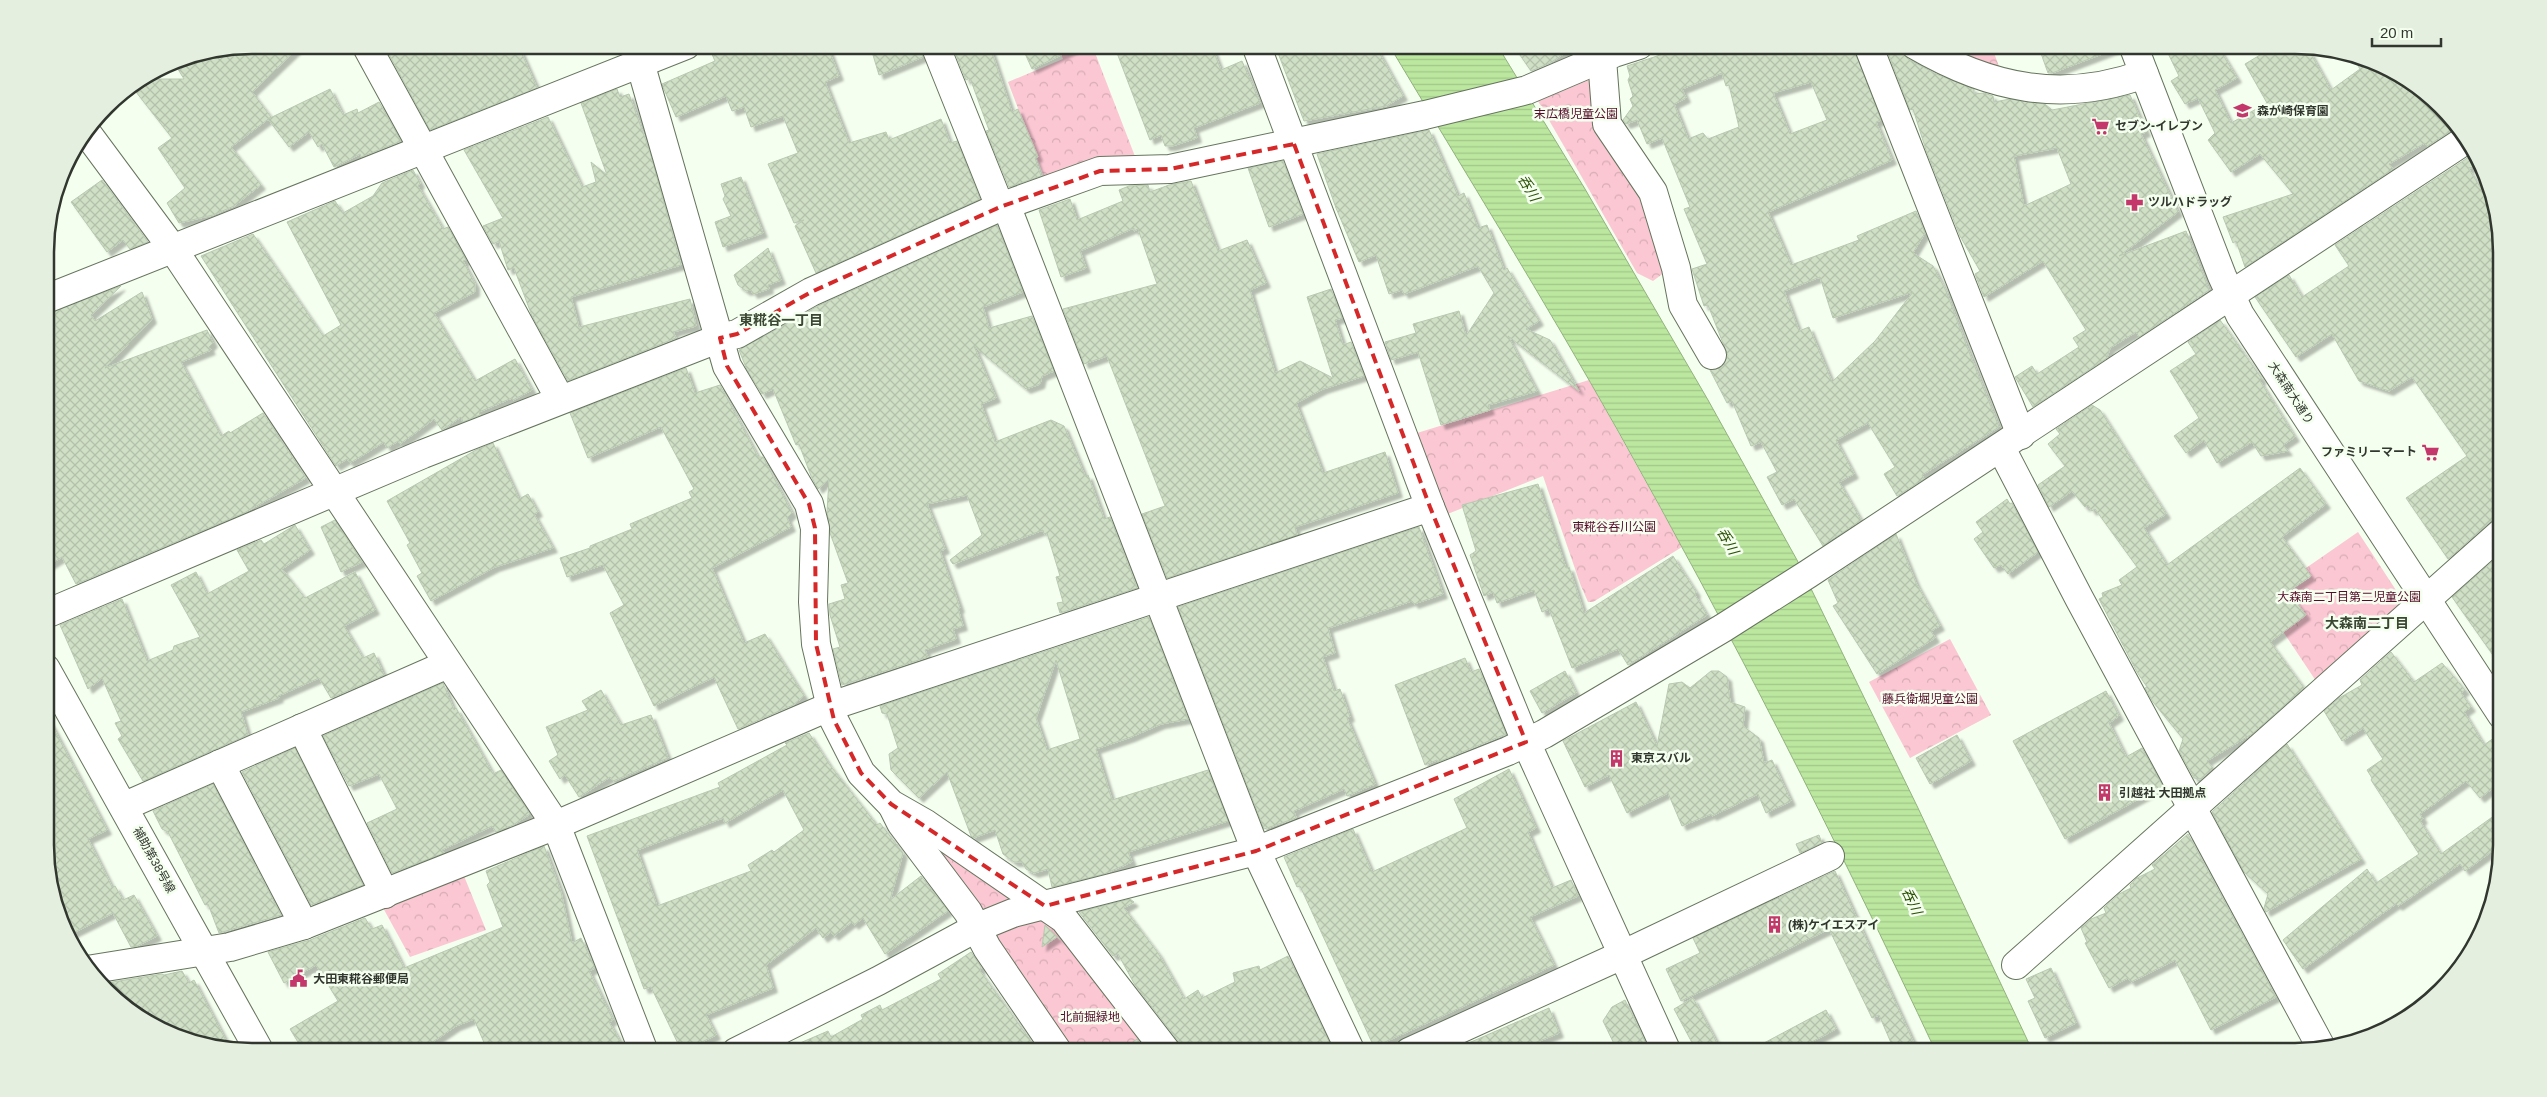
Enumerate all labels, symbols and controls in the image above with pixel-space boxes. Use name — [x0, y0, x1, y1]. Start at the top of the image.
scale bar — [2372, 15, 2441, 47]
text: 20 m — [2380, 24, 2413, 41]
school or university icon: 森が崎保育園 — [2233, 101, 2253, 121]
place label: 森が崎保育園 — [2257, 104, 2329, 118]
park label: 末広橋児童公園 — [1534, 107, 1618, 121]
supermarket icon: セブン-イレブン — [2091, 116, 2111, 136]
place label: セブン-イレブン — [2115, 119, 2203, 133]
water label: 呑川 — [1515, 172, 1544, 206]
pharmacy icon: ツルハドラッグ — [2124, 192, 2144, 212]
place label: ツルハドラッグ — [2148, 195, 2232, 209]
district label: 東糀谷一丁目 — [739, 312, 823, 328]
street label: 大森南大通り — [2266, 359, 2316, 427]
supermarket icon: ファミリーマート — [2421, 442, 2441, 462]
place label: ファミリーマート — [2321, 445, 2417, 459]
park label: 東糀谷呑川公園 — [1572, 520, 1656, 534]
water label: 呑川 — [1714, 525, 1743, 559]
park label: 大森南二丁目第二児童公園 — [2277, 590, 2421, 604]
district label: 大森南二丁目 — [2325, 615, 2409, 631]
park label: 藤兵衛堀児童公園 — [1882, 692, 1978, 706]
building icon: 東京スバル — [1607, 748, 1627, 768]
place label: 東京スバル — [1631, 751, 1691, 765]
building icon: 引越社 大田拠点 — [2095, 783, 2115, 803]
place label: 引越社 大田拠点 — [2119, 786, 2206, 800]
street label: 補助第38号線 — [130, 825, 178, 895]
water label: 呑川 — [1899, 885, 1926, 919]
building icon: (株)ケイエスアイ — [1764, 915, 1784, 935]
place label: (株)ケイエスアイ — [1788, 918, 1879, 932]
public building icon: 大田東糀谷郵便局 — [289, 969, 309, 989]
place label: 大田東糀谷郵便局 — [313, 972, 409, 986]
park label: 北前掘緑地 — [1060, 1010, 1120, 1024]

